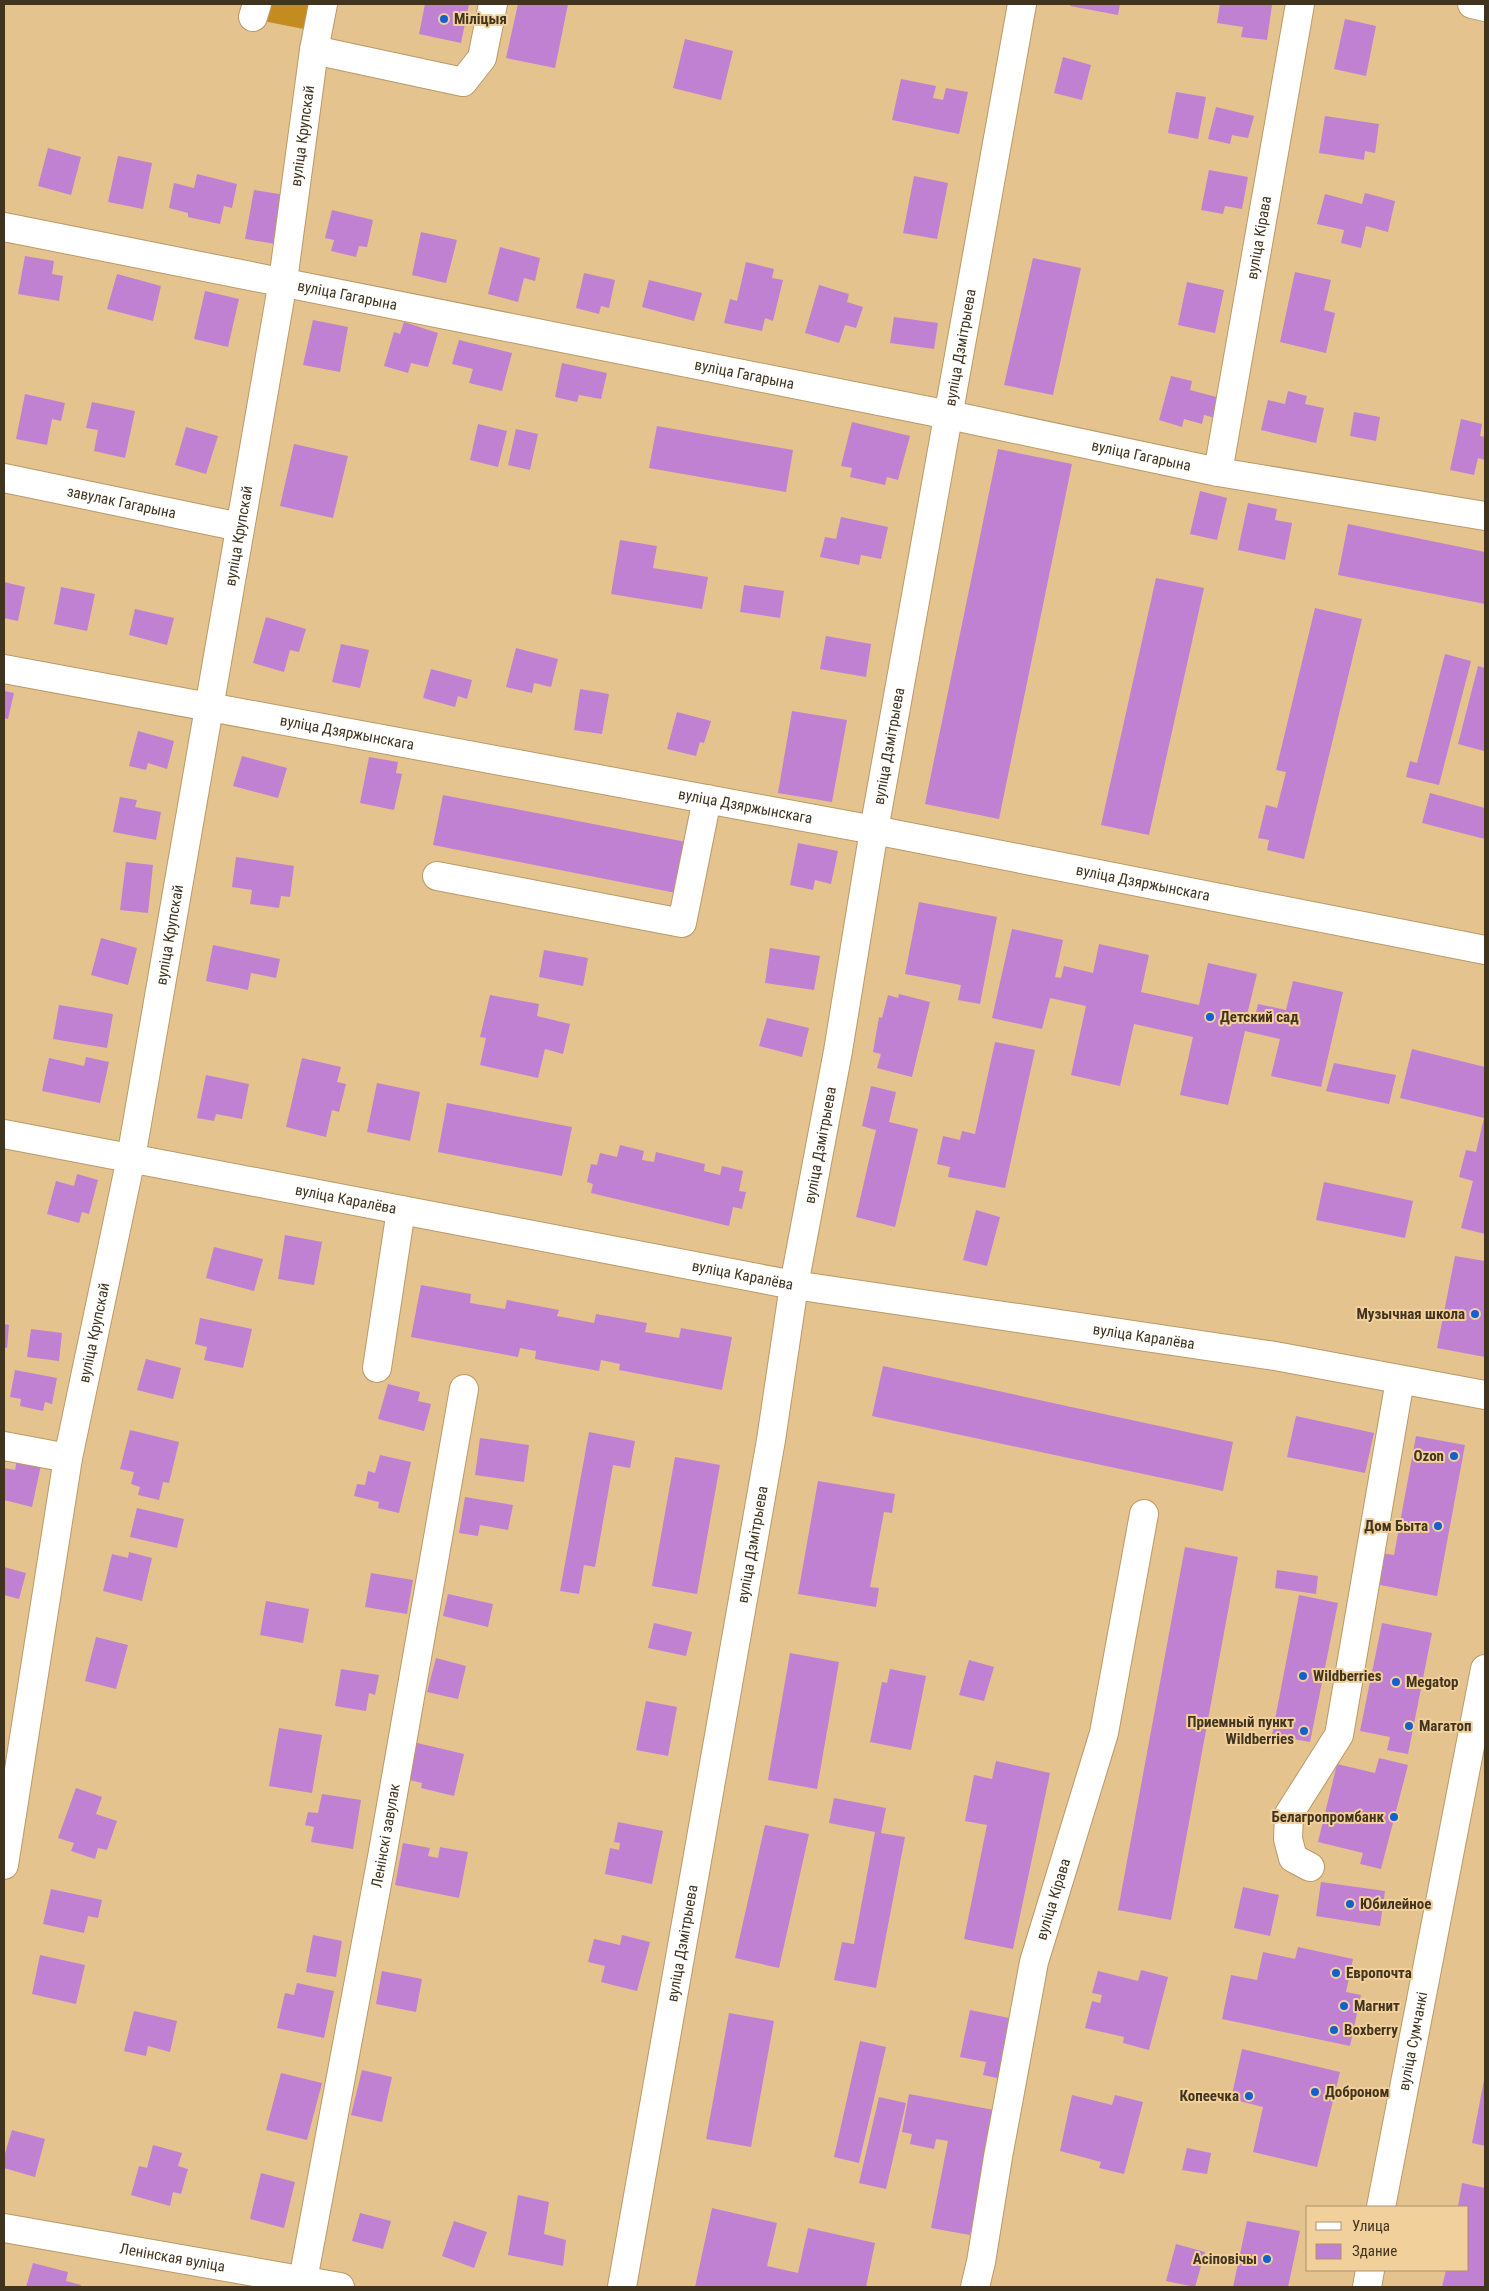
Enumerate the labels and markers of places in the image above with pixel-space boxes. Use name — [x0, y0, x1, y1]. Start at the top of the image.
place label: Міліцыя — [454, 10, 507, 28]
marker: Міліцыя — [438, 13, 450, 25]
place label: Детский сад — [1220, 1008, 1299, 1026]
marker: Детский сад — [1204, 1011, 1216, 1023]
place label: Музычная школа — [1357, 1305, 1465, 1323]
marker: Музычная школа — [1469, 1308, 1481, 1320]
place label: Ozon — [1413, 1447, 1444, 1465]
marker: Ozon — [1448, 1450, 1460, 1462]
place label: Дом Быта — [1364, 1517, 1428, 1535]
marker: Дом Быта — [1432, 1520, 1444, 1532]
place label: Wildberries — [1313, 1667, 1382, 1685]
marker: Wildberries — [1297, 1670, 1309, 1682]
place label: Megatop — [1406, 1673, 1458, 1691]
marker: Megatop — [1390, 1676, 1402, 1688]
place label: Приемный пункт Wildberries — [1187, 1713, 1294, 1748]
place label: Магатоп — [1419, 1717, 1472, 1735]
marker: Магатоп — [1403, 1720, 1415, 1732]
marker: Приемный пункт Wildberries — [1298, 1725, 1310, 1737]
place label: Белагропромбанк — [1272, 1808, 1384, 1826]
marker: Белагропромбанк — [1388, 1811, 1400, 1823]
place label: Юбилейное — [1360, 1895, 1431, 1913]
marker: Юбилейное — [1344, 1898, 1356, 1910]
place label: Европочта — [1346, 1964, 1412, 1982]
marker: Европочта — [1330, 1967, 1342, 1979]
place label: Магнит — [1354, 1997, 1400, 2015]
marker: Магнит — [1338, 2000, 1350, 2012]
place label: Boxberry — [1344, 2021, 1398, 2039]
marker: Boxberry — [1328, 2024, 1340, 2036]
place label: Доброном — [1325, 2083, 1390, 2101]
marker: Доброном — [1309, 2086, 1321, 2098]
place label: Копеечка — [1179, 2087, 1239, 2105]
marker: Копеечка — [1243, 2090, 1255, 2102]
place label: Асіповічы — [1193, 2250, 1257, 2268]
marker: Асіповічы — [1261, 2253, 1273, 2265]

